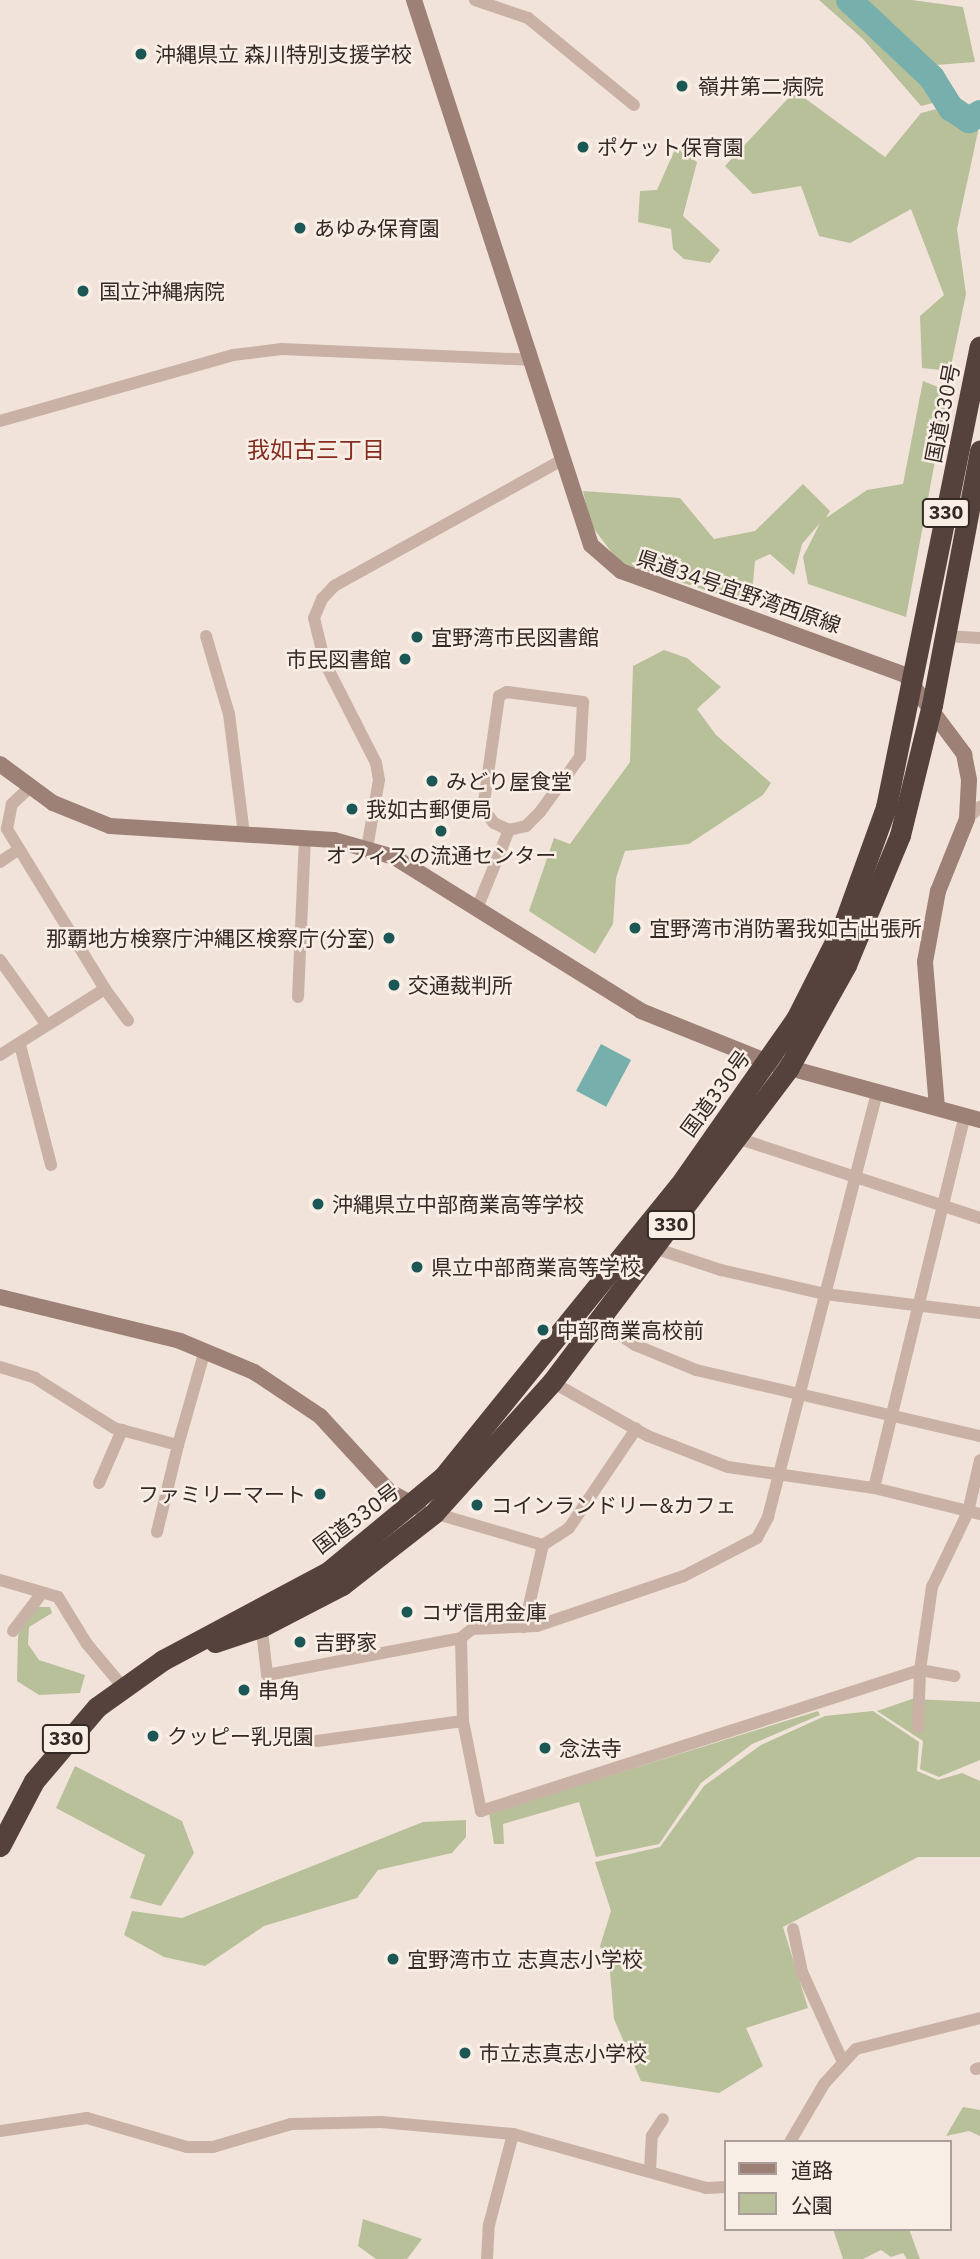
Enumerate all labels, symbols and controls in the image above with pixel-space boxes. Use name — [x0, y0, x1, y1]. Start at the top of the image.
place label: 沖縄県立 森川特別支援学校 — [155, 41, 412, 67]
marker: 沖縄県立 森川特別支援学校 — [133, 46, 149, 62]
place label: 嶺井第二病院 — [698, 73, 824, 99]
marker: 嶺井第二病院 — [672, 76, 692, 96]
place label: ポケット保育園 — [597, 134, 744, 160]
marker: ポケット保育園 — [575, 139, 591, 155]
place label: あゆみ保育園 — [314, 215, 440, 241]
marker: あゆみ保育園 — [292, 220, 308, 236]
place label: 国立沖縄病院 — [99, 278, 225, 304]
marker: 国立沖縄病院 — [73, 281, 93, 301]
street label: 国道330号 — [920, 361, 964, 465]
district label: 我如古三丁目 — [247, 435, 385, 463]
road number: 330 — [922, 498, 970, 528]
street label: 県道34号宜野湾西原線 — [634, 544, 844, 638]
place label: 宜野湾市民図書館 — [431, 624, 599, 650]
marker: 宜野湾市民図書館 — [409, 629, 425, 645]
place label: 市民図書館 — [286, 646, 391, 672]
marker: 市民図書館 — [397, 651, 413, 667]
place label: みどり屋食堂 — [446, 768, 572, 794]
marker: みどり屋食堂 — [424, 773, 440, 789]
place label: 我如古郵便局 — [366, 796, 492, 822]
marker: 我如古郵便局 — [344, 801, 360, 817]
marker: オフィスの流通センター — [433, 823, 449, 839]
place label: オフィスの流通センター — [326, 842, 556, 868]
place label: 宜野湾市消防署我如古出張所 — [649, 915, 922, 941]
marker: 宜野湾市消防署我如古出張所 — [627, 920, 643, 936]
place label: 那覇地方検察庁沖縄区検察庁(分室) — [46, 925, 375, 951]
marker: 那覇地方検察庁沖縄区検察庁(分室) — [381, 930, 397, 946]
place label: 交通裁判所 — [408, 972, 513, 998]
marker: 交通裁判所 — [386, 977, 402, 993]
street label: 国道330号 — [675, 1045, 755, 1141]
place label: 沖縄県立中部商業高等学校 — [332, 1191, 584, 1217]
marker: 沖縄県立中部商業高等学校 — [310, 1196, 326, 1212]
road number: 330 — [646, 1210, 696, 1240]
place label: 県立中部商業高等学校 — [431, 1254, 641, 1280]
marker: 県立中部商業高等学校 — [409, 1259, 425, 1275]
place label: 中部商業高校前 — [557, 1317, 704, 1343]
marker: 中部商業高校前 — [535, 1322, 551, 1338]
street label: 国道330号 — [308, 1478, 404, 1558]
place label: ファミリーマート — [138, 1481, 306, 1507]
marker: ファミリーマート — [312, 1486, 328, 1502]
place label: コインランドリー&カフェ — [491, 1492, 737, 1518]
marker: コインランドリー&カフェ — [469, 1497, 485, 1513]
place label: コザ信用金庫 — [421, 1599, 547, 1625]
marker: コザ信用金庫 — [399, 1604, 415, 1620]
place label: 吉野家 — [314, 1629, 377, 1655]
marker: 吉野家 — [292, 1634, 308, 1650]
place label: 串角 — [258, 1677, 300, 1703]
marker: 串角 — [236, 1682, 252, 1698]
road number: 330 — [42, 1723, 90, 1754]
place label: クッピー乳児園 — [167, 1723, 314, 1749]
marker: クッピー乳児園 — [145, 1728, 161, 1744]
place label: 念法寺 — [559, 1735, 622, 1761]
marker: 念法寺 — [537, 1740, 553, 1756]
place label: 宜野湾市立 志真志小学校 — [407, 1946, 643, 1972]
marker: 宜野湾市立 志真志小学校 — [385, 1951, 401, 1967]
place label: 市立志真志小学校 — [479, 2040, 647, 2066]
marker: 市立志真志小学校 — [457, 2045, 473, 2061]
legend — [724, 2140, 952, 2231]
text: 道路 — [791, 2156, 833, 2184]
text: 公園 — [791, 2191, 833, 2219]

